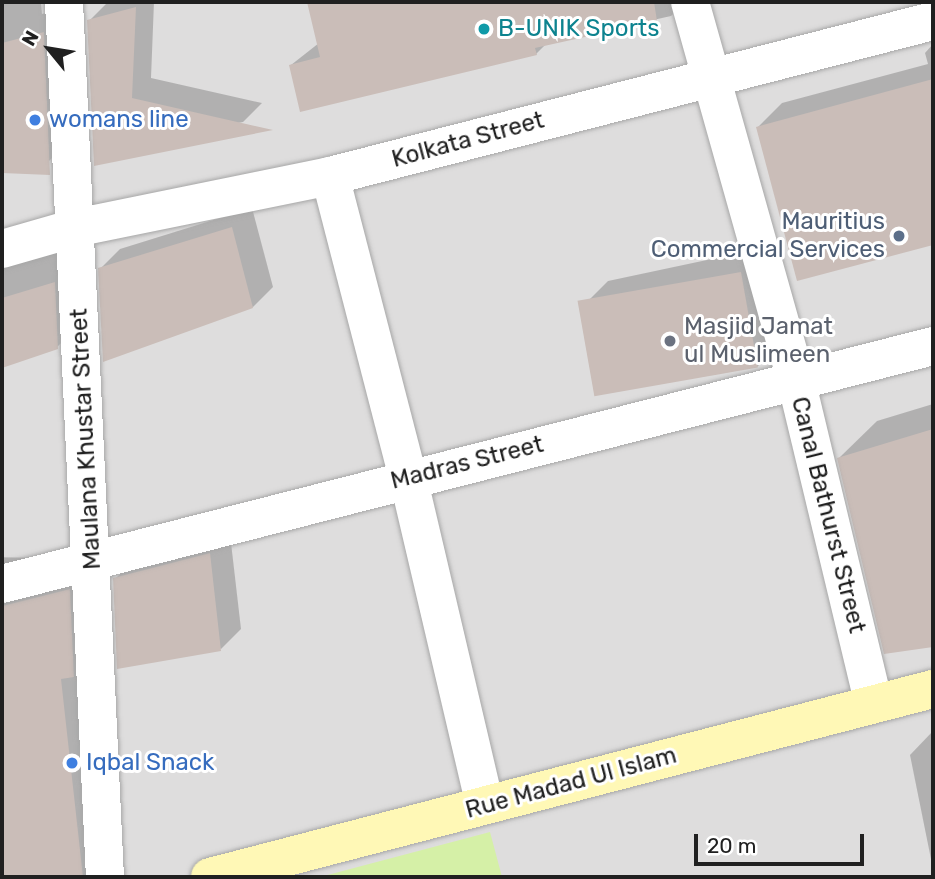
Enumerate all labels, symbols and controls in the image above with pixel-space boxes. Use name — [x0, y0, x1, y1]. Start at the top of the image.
north arrow — [14, 14, 84, 84]
place label: B-UNIK Sports — [498, 15, 660, 43]
marker: B-UNIK Sports — [476, 21, 492, 37]
text: N — [17, 27, 44, 50]
place label: womans line — [49, 106, 189, 134]
street label: Kolkata Street — [389, 106, 547, 174]
marker: womans line — [27, 112, 43, 128]
place label: Mauritius Commercial Services — [651, 208, 885, 264]
marker: Mauritius Commercial Services — [891, 228, 907, 244]
street label: Maulana Khustar Street — [65, 307, 107, 571]
place label: Masjid Jamat ul Muslimeen — [684, 313, 833, 369]
marker: Masjid Jamat ul Muslimeen — [662, 333, 678, 349]
street label: Canal Bathurst Street — [785, 394, 871, 636]
street label: Madras Street — [388, 430, 546, 496]
street label: Rue Madad Ul Islam — [462, 741, 680, 825]
place label: Iqbal Snack — [86, 749, 214, 777]
marker: Iqbal Snack — [64, 755, 80, 771]
scale bar — [697, 820, 867, 864]
text: 20 m — [707, 833, 756, 858]

